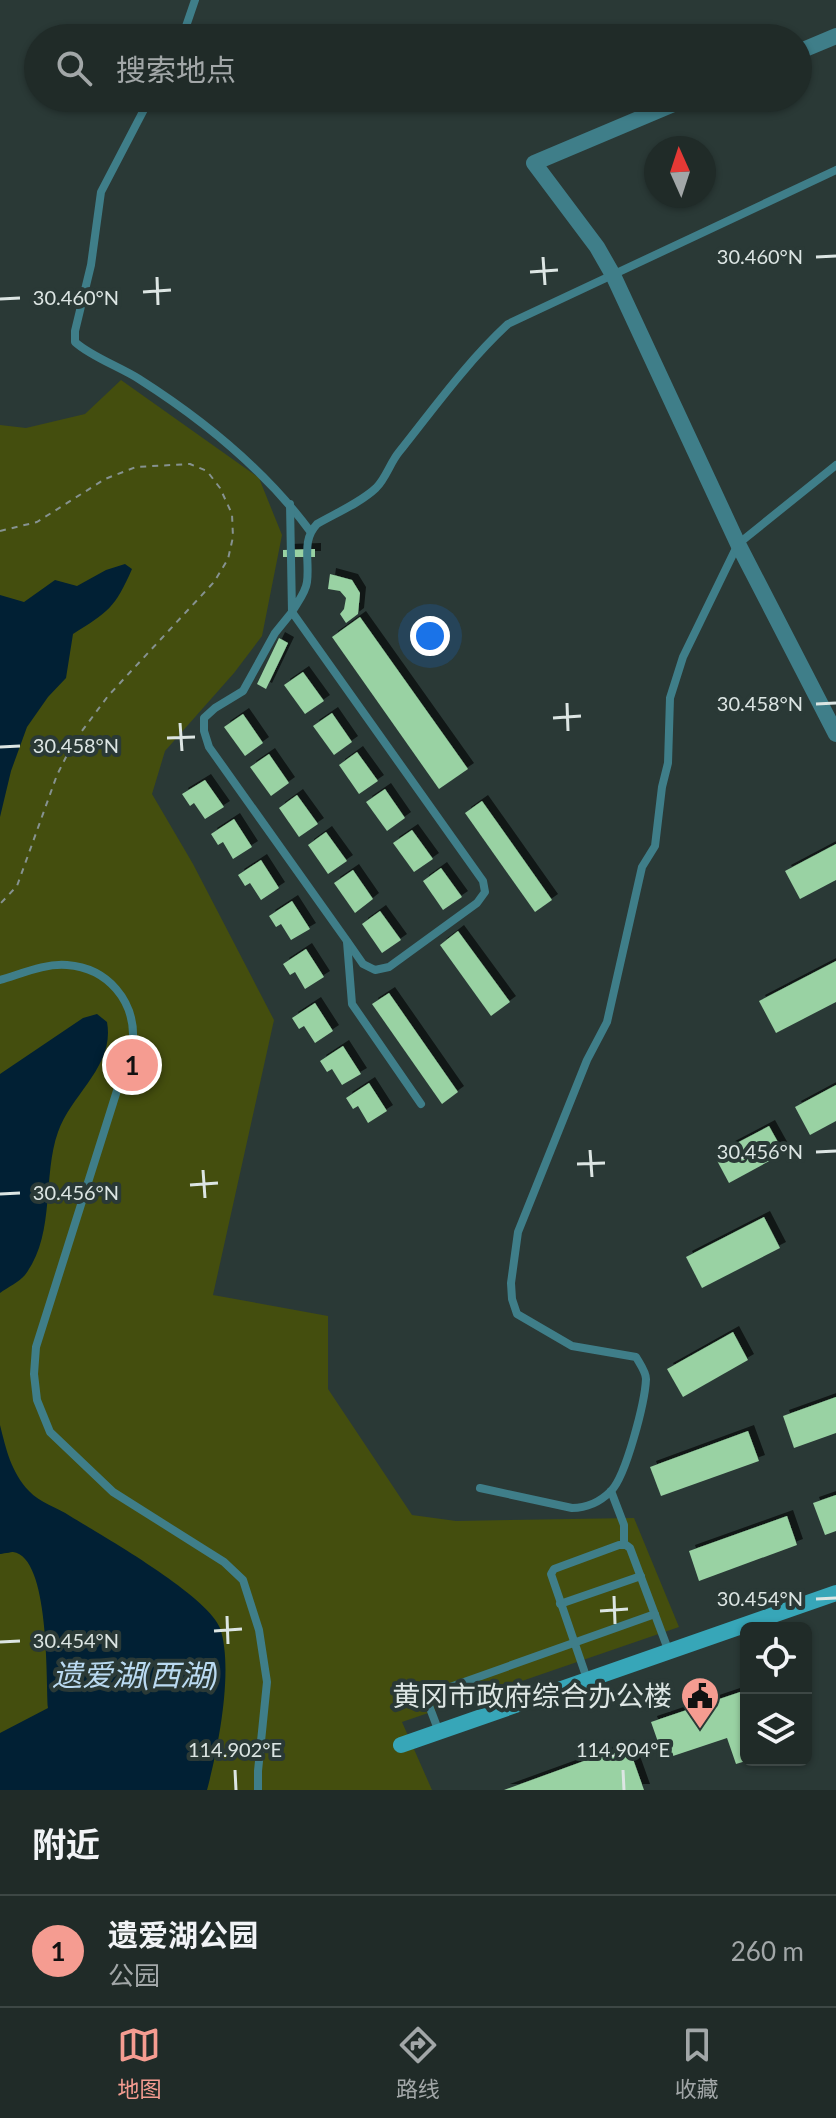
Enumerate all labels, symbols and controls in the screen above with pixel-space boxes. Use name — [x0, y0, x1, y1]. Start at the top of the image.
search box — [24, 24, 812, 112]
icon: search — [52, 46, 96, 90]
text: 搜索地点 — [116, 51, 236, 87]
north arrow — [644, 136, 716, 208]
text: 30.460°N — [717, 244, 803, 268]
text: 30.460°N — [33, 285, 119, 309]
your location — [410, 616, 450, 656]
text: 30.458°N — [717, 691, 803, 715]
text: 30.458°N — [33, 733, 119, 757]
pin: 1 — [106, 1035, 158, 1095]
text: 30.456°N — [717, 1139, 803, 1163]
text: 30.456°N — [33, 1180, 119, 1204]
text: 30.454°N — [717, 1586, 803, 1610]
map controls — [740, 1622, 812, 1766]
button: locate — [740, 1622, 812, 1694]
text: 30.454°N — [33, 1628, 119, 1652]
water label: 遗爱湖(西湖) — [52, 1656, 218, 1692]
public building icon: 黄冈市政府综合办公楼 — [679, 1675, 721, 1730]
place label: 黄冈市政府综合办公楼 — [392, 1678, 672, 1712]
button: layers — [740, 1694, 812, 1766]
text: 114.902°E — [188, 1737, 282, 1761]
text: 114.904°E — [576, 1737, 670, 1761]
text: 附近 — [32, 1823, 100, 1864]
text: 遗爱湖公园 — [108, 1916, 258, 1952]
text: 1 — [50, 1935, 66, 1967]
text: 260 m — [731, 1935, 804, 1967]
text: 公园 — [108, 1959, 160, 1991]
tab: 地图 — [117, 2023, 161, 2103]
tab: 路线 — [396, 2023, 440, 2103]
tab: 收藏 — [675, 2023, 719, 2103]

